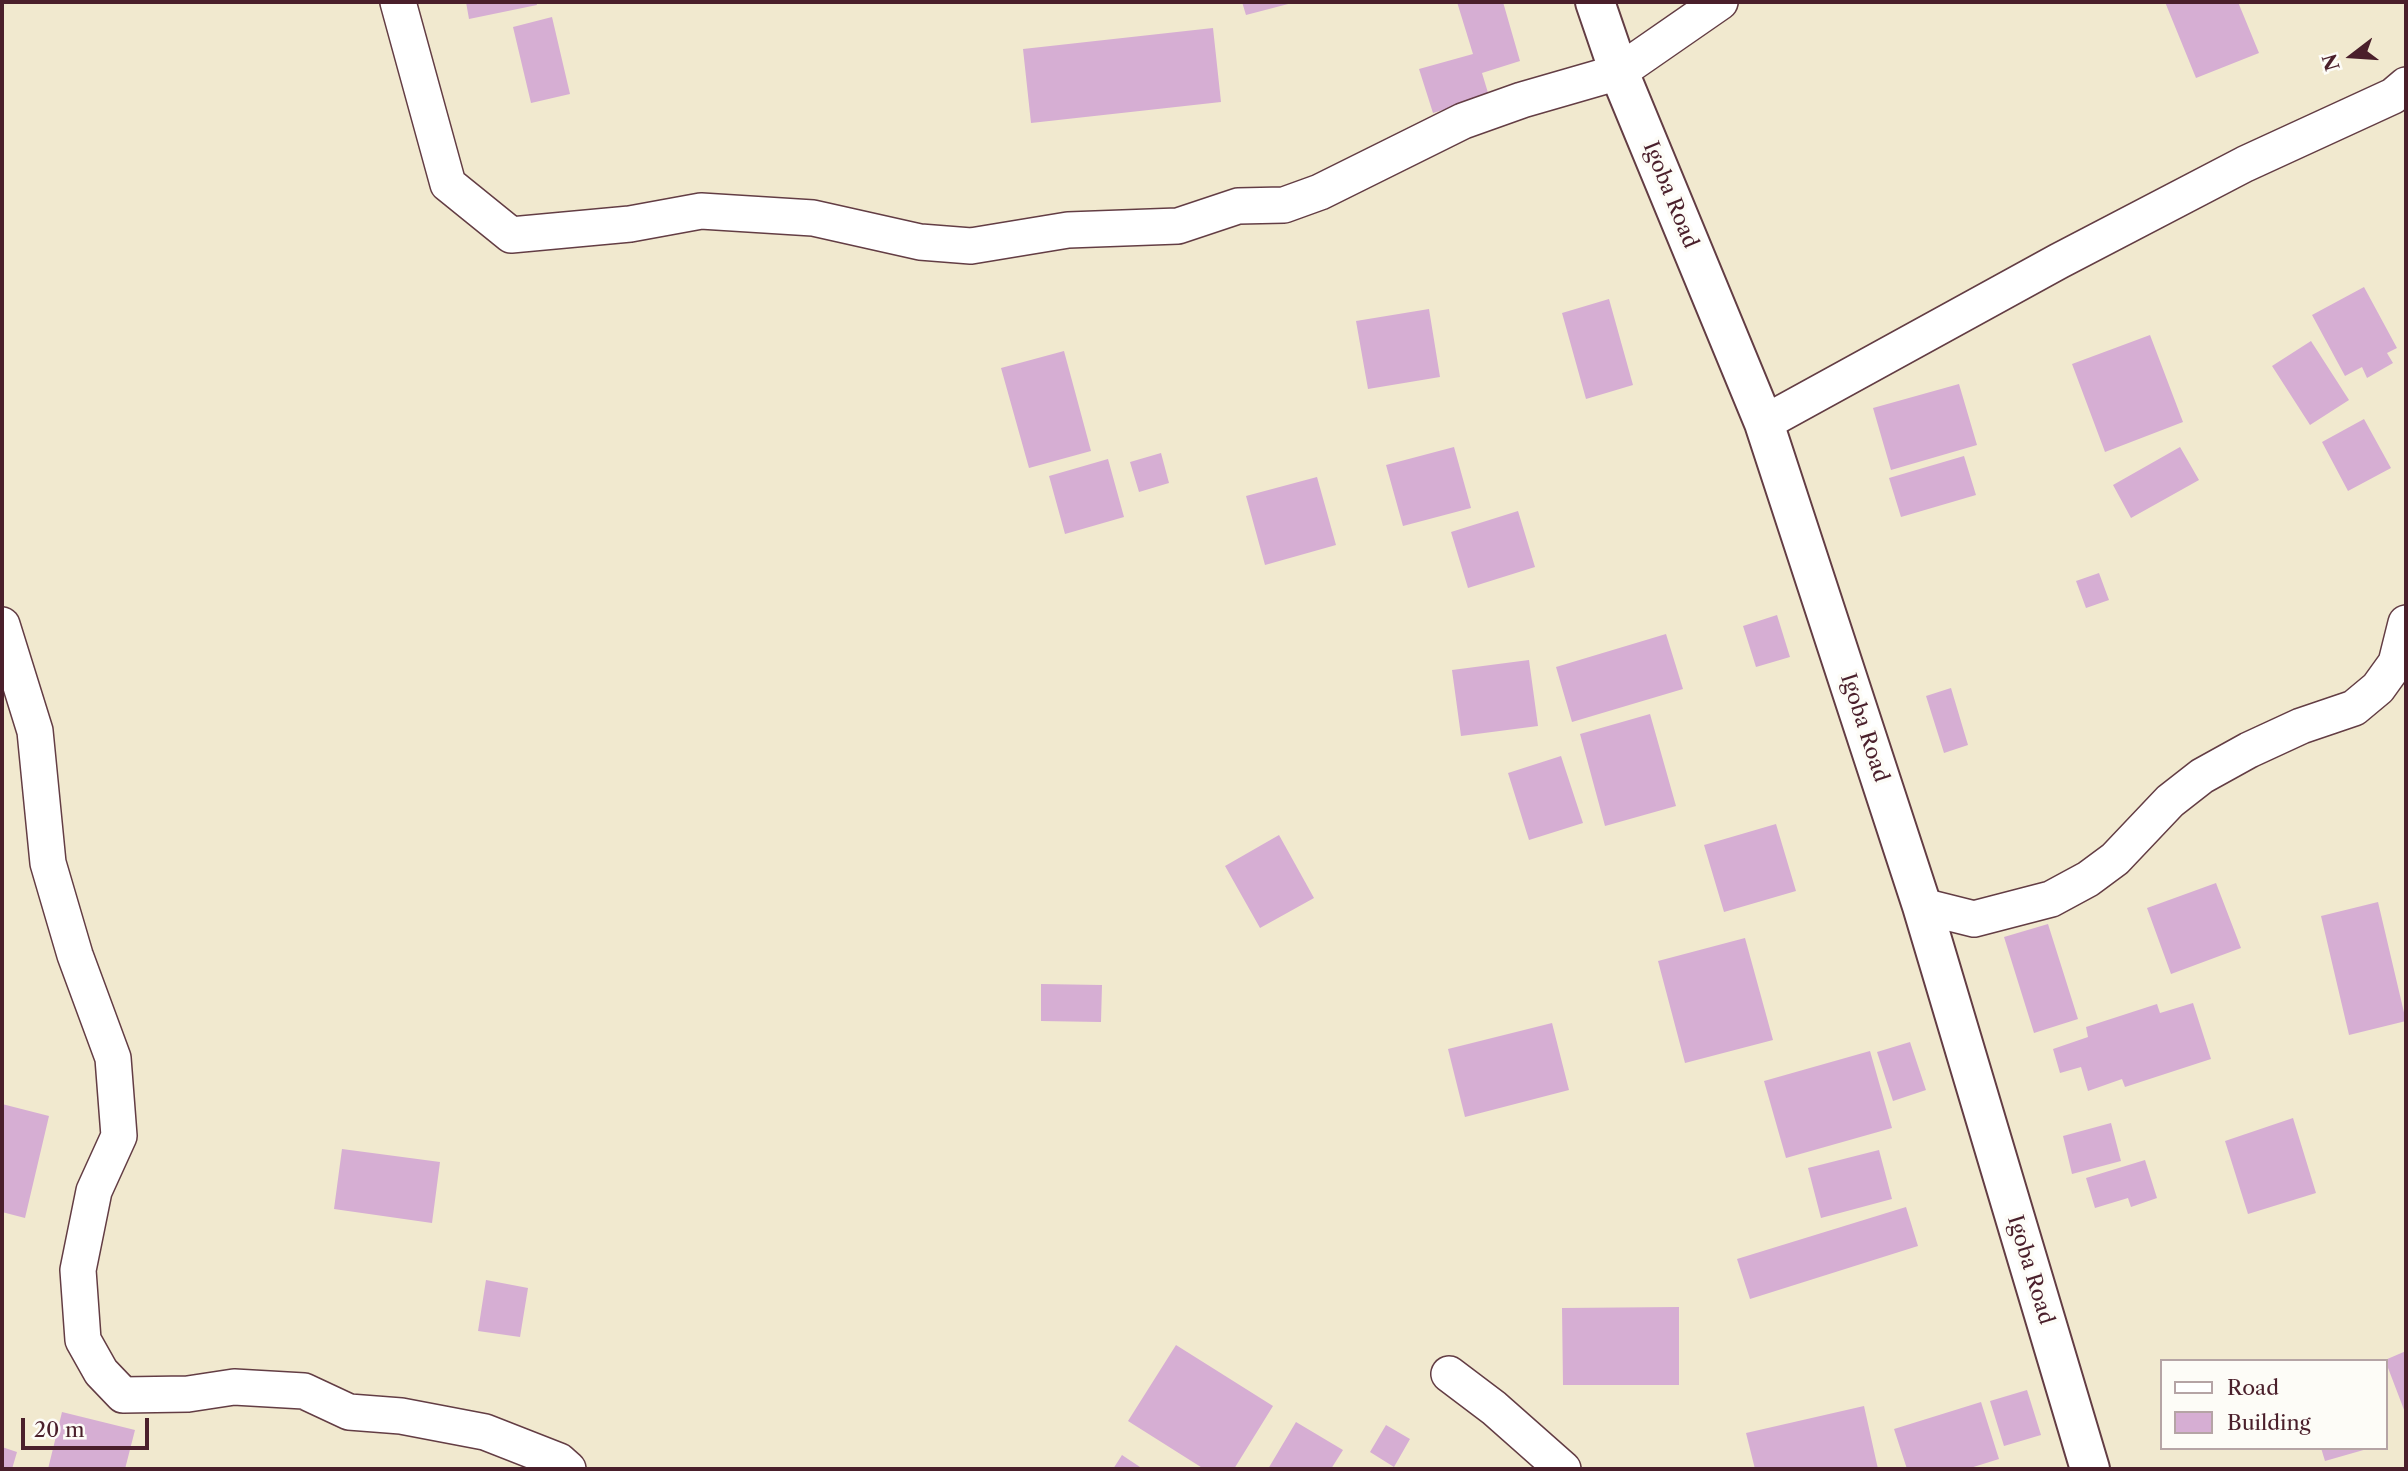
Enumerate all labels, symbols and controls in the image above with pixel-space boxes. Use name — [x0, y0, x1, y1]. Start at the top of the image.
north arrow — [2317, 21, 2387, 91]
text: N — [2318, 51, 2345, 74]
street label: Igoba Road — [1637, 138, 1703, 252]
street label: Igoba Road — [1835, 670, 1893, 786]
street label: Igoba Road — [2001, 1212, 2059, 1328]
legend — [2160, 1359, 2387, 1450]
text: Road — [2227, 1375, 2279, 1400]
scale bar — [24, 1404, 152, 1448]
text: Building — [2227, 1410, 2311, 1435]
text: 20 m — [34, 1417, 85, 1442]

